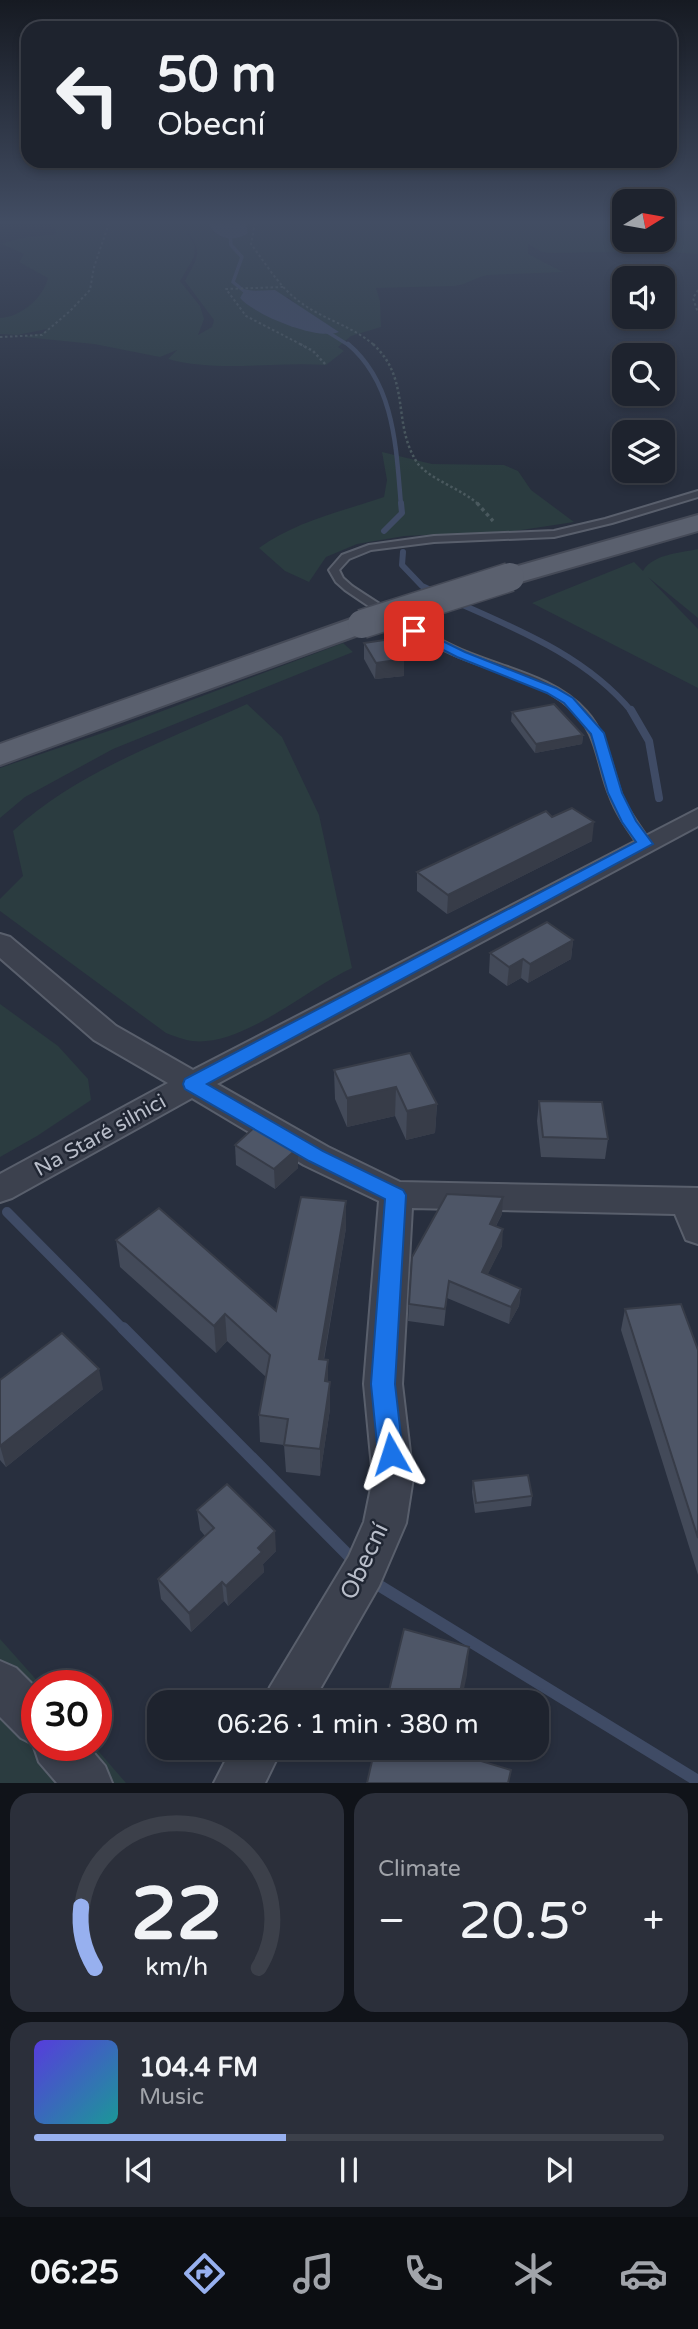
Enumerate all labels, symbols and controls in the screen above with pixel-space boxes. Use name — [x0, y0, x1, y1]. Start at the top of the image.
text: 50 m — [157, 46, 276, 105]
icon: left — [42, 49, 133, 140]
text: Obecní — [157, 106, 266, 144]
north arrow — [612, 189, 676, 252]
map controls — [612, 189, 675, 483]
button: sound — [612, 266, 675, 329]
button: search — [612, 343, 675, 406]
button: layers — [612, 420, 675, 483]
pin — [384, 601, 444, 661]
icon: arrive — [395, 612, 433, 650]
street label: Na Staré silnici — [30, 1089, 170, 1182]
position arrow — [354, 1417, 428, 1491]
street label: Obecní — [334, 1518, 395, 1604]
speed limit sign: 30 — [21, 1670, 112, 1761]
text: 06:26 · 1 min · 380 m — [217, 1709, 479, 1740]
text: Climate — [378, 1855, 461, 1883]
text: 22 — [131, 1872, 223, 1960]
text: 20.5° — [459, 1890, 589, 1953]
text: − — [378, 1898, 405, 1944]
text: + — [643, 1898, 664, 1944]
text: km/h — [146, 1952, 208, 1982]
text: 104.4 FM — [139, 2052, 258, 2083]
text: Music — [139, 2083, 204, 2111]
icon: previous — [120, 2151, 158, 2189]
icon: pause — [330, 2151, 368, 2189]
icon: next — [540, 2151, 578, 2189]
icon: directions — [180, 2249, 229, 2298]
icon: music — [289, 2249, 338, 2298]
icon: phone — [399, 2249, 448, 2298]
icon: climate — [509, 2249, 558, 2298]
icon: car — [619, 2249, 668, 2298]
text: 06:25 — [30, 2254, 119, 2292]

